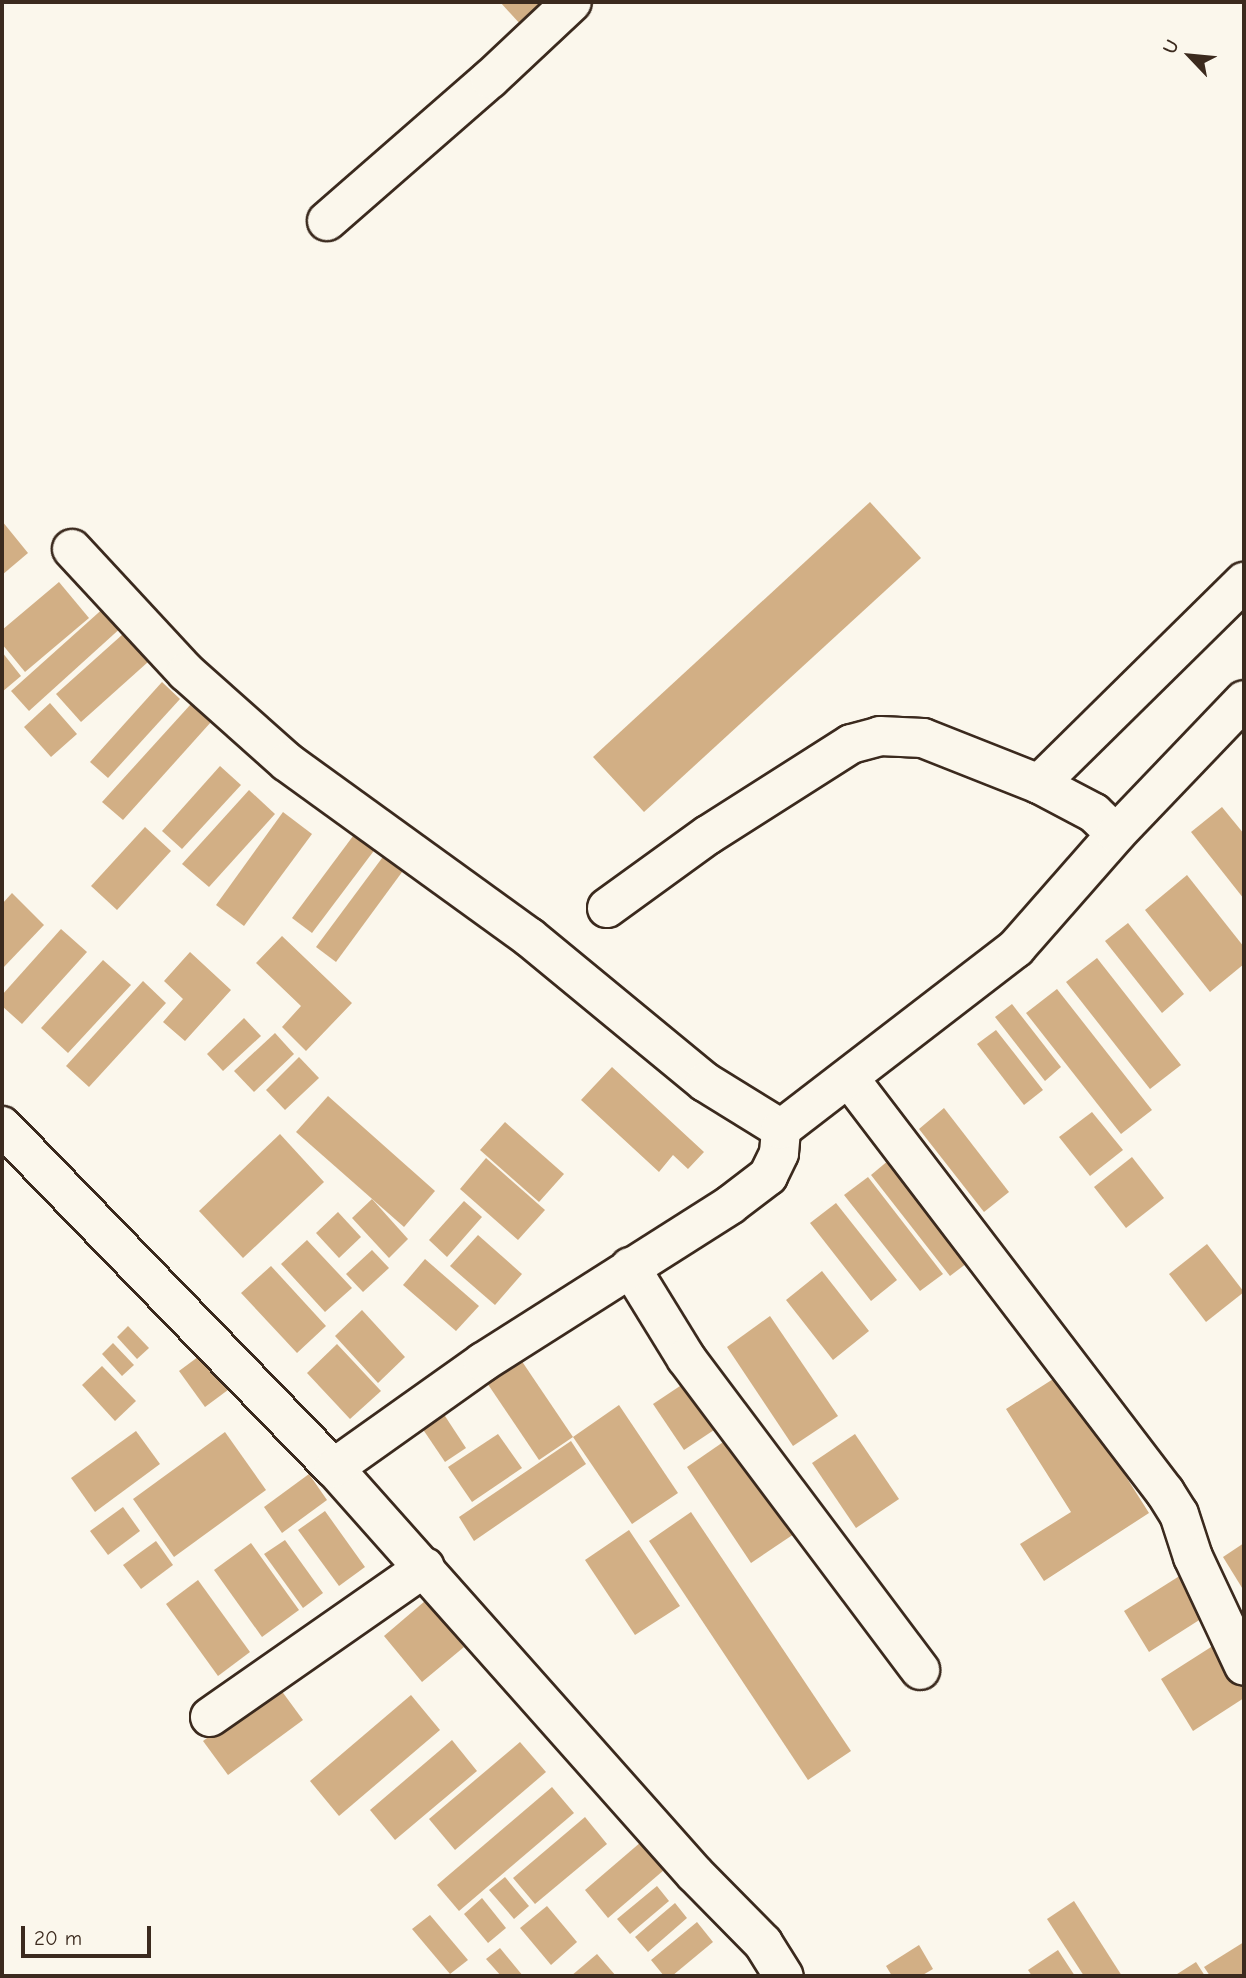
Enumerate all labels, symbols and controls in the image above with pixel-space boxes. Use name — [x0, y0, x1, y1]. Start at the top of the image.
north arrow — [1155, 21, 1225, 91]
text: U — [1158, 36, 1184, 57]
scale bar — [24, 1912, 154, 1956]
text: 20 m — [34, 1926, 82, 1950]

